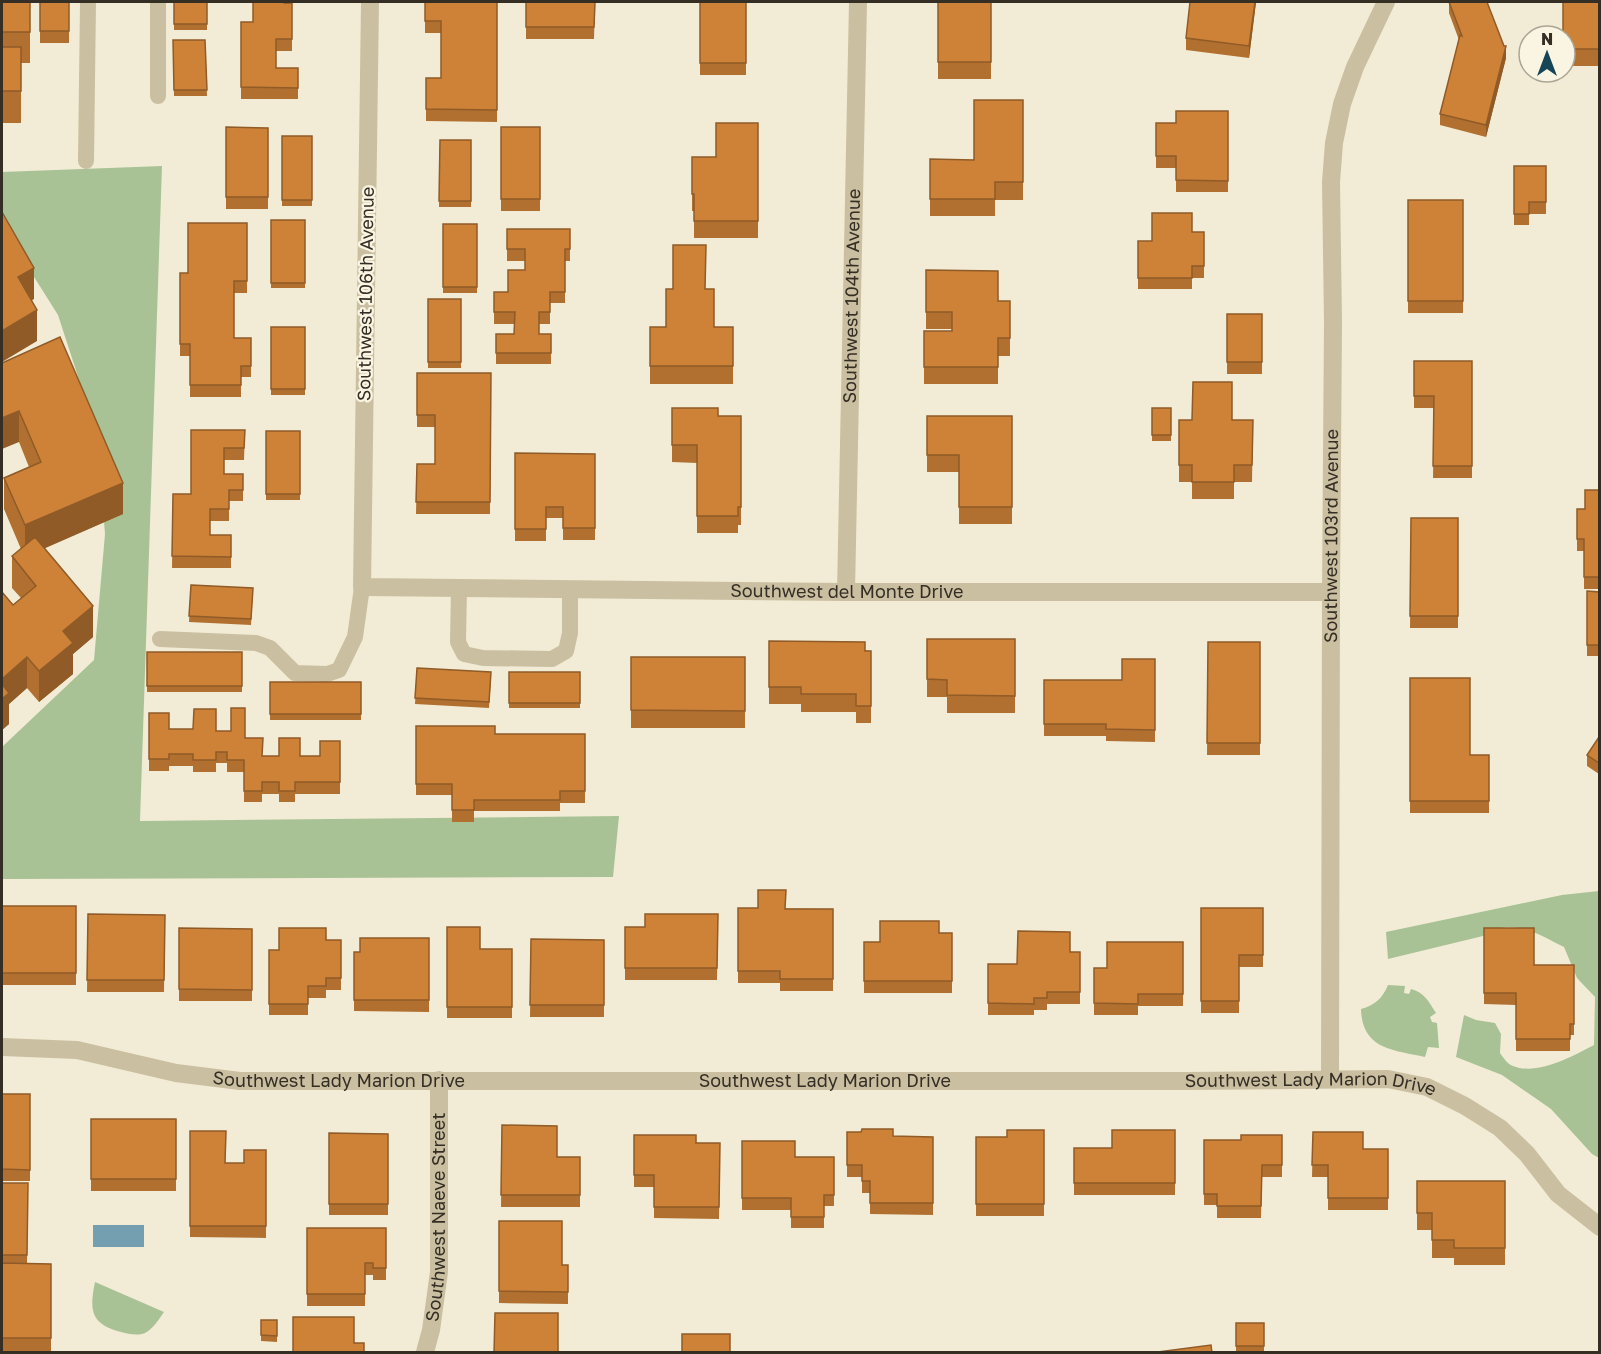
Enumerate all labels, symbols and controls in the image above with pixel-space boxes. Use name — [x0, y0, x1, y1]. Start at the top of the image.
north arrow — [1517, 24, 1577, 84]
text: N — [1541, 29, 1553, 49]
street label: Southwest 106th Avenue — [352, 187, 378, 401]
street label: Southwest 104th Avenue — [838, 188, 864, 404]
street label: Southwest 103rd Avenue — [1319, 429, 1342, 643]
street label: Southwest del Monte Drive — [730, 579, 964, 602]
street label: Southwest Lady Marion Drive — [212, 1066, 465, 1091]
street label: Southwest Lady Marion Drive — [1185, 1067, 1441, 1100]
street label: Southwest Lady Marion Drive — [699, 1069, 951, 1091]
street label: Southwest Naeve Street — [420, 1113, 449, 1323]

